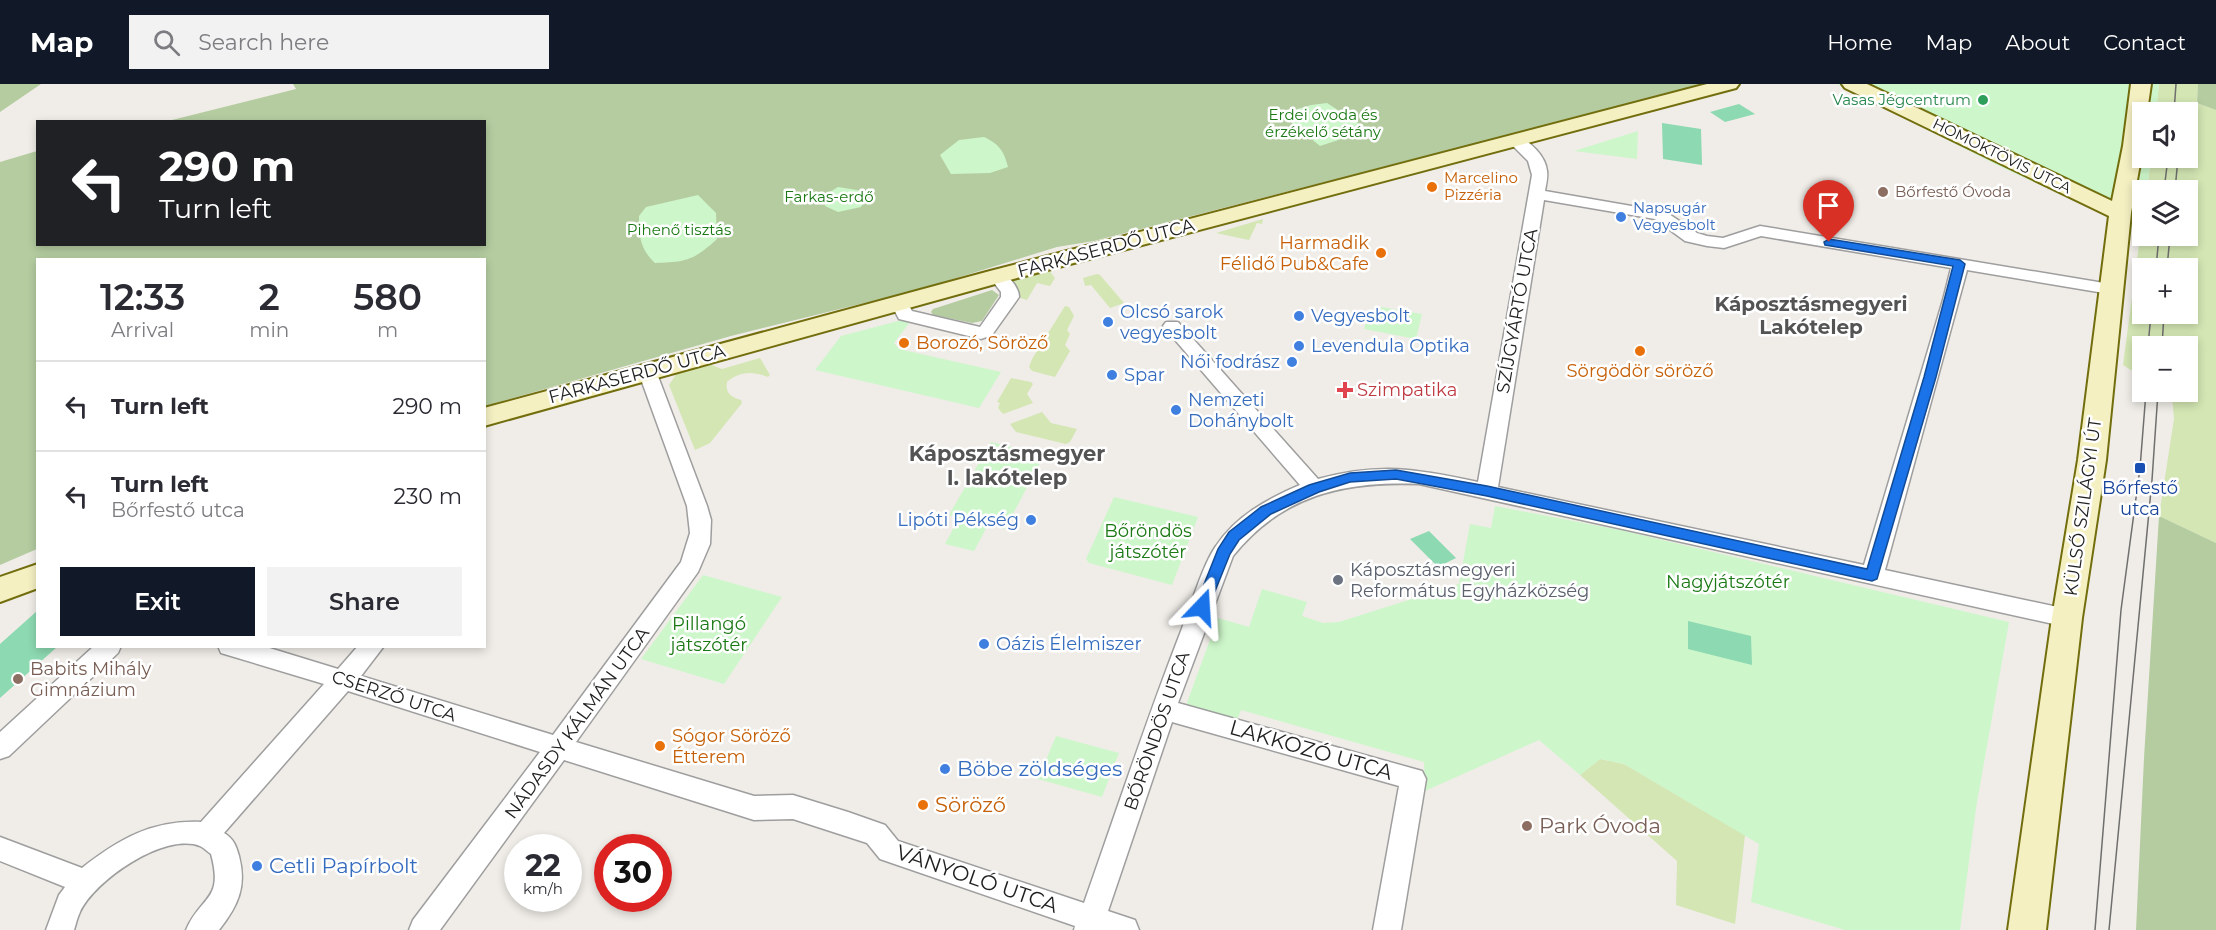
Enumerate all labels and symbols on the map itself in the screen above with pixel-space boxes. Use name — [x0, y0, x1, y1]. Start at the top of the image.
place label: Vasas Jégcentrum — [1833, 90, 1971, 109]
marker: Vasas Jégcentrum — [1976, 93, 1990, 107]
park label: Erdei óvoda és érzékelő sétány — [1265, 105, 1382, 141]
street label: HOMOKTÖVIS UTCA — [1930, 114, 2075, 197]
place label: Marcelino Pizzéria — [1444, 168, 1518, 204]
marker: Marcelino Pizzéria — [1425, 180, 1439, 194]
pin — [1803, 180, 1854, 242]
place label: Bőrfestő Óvoda — [1895, 182, 2011, 201]
marker: Bőrfestő Óvoda — [1876, 185, 1890, 199]
park label: Farkas-erdő — [784, 187, 874, 206]
place label: Napsugár Vegyesbolt — [1633, 198, 1716, 234]
marker: Napsugár Vegyesbolt — [1614, 210, 1628, 224]
street label: FARKASERDŐ UTCA — [1015, 214, 1197, 282]
park label: Pihenő tisztás — [627, 220, 731, 239]
street label: SZÍJGYÁRTÓ UTCA — [1492, 227, 1542, 395]
place label: Harmadik Félidő Pub&Cafe — [1220, 232, 1369, 275]
marker: Harmadik Félidő Pub&Cafe — [1374, 246, 1388, 260]
district label: Káposztásmegyeri Lakótelep — [1714, 292, 1908, 339]
place label: Olcsó sarok vegyesbolt — [1120, 301, 1224, 344]
place label: Vegyesbolt — [1311, 305, 1410, 327]
marker: Vegyesbolt — [1292, 309, 1306, 323]
marker: Olcsó sarok vegyesbolt — [1101, 315, 1115, 329]
place label: Borozó, Söröző — [916, 332, 1048, 354]
place label: Levendula Optika — [1311, 335, 1470, 357]
marker: Borozó, Söröző — [897, 336, 911, 350]
marker: Levendula Optika — [1292, 339, 1306, 353]
street label: FARKASERDŐ UTCA — [546, 340, 728, 408]
marker: Sörgödör söröző — [1633, 344, 1647, 358]
place label: Női fodrász — [1180, 351, 1280, 373]
marker: Női fodrász — [1285, 355, 1299, 369]
place label: Sörgödör söröző — [1567, 360, 1713, 382]
place label: Spar — [1124, 364, 1165, 386]
marker: Spar — [1105, 368, 1119, 382]
place label: Szimpatika — [1357, 379, 1457, 401]
marker: Szimpatika — [1338, 383, 1352, 397]
place label: Nemzeti Dohánybolt — [1188, 389, 1294, 432]
marker: Nemzeti Dohánybolt — [1169, 403, 1183, 417]
street label: KÜLSŐ SZILÁGYI ÚT — [2060, 416, 2106, 597]
district label: Káposztásmegyer I. lakótelep — [909, 441, 1105, 490]
marker: Bőrfestő utca — [2133, 461, 2147, 475]
place label: Bőrfestő utca — [2102, 477, 2178, 520]
place label: Lipóti Pékség — [897, 509, 1019, 531]
marker: Lipóti Pékség — [1024, 513, 1038, 527]
park label: Bőröndös játszótér — [1104, 520, 1192, 563]
place label: Káposztásmegyeri Református Egyházközség — [1350, 559, 1589, 602]
park label: Nagyjátszótér — [1666, 571, 1790, 593]
marker: Káposztásmegyeri Református Egyházközség — [1331, 573, 1345, 587]
position arrow — [1170, 575, 1234, 639]
park label: Pillangó játszótér — [668, 613, 748, 656]
street label: NÁDASDY KÁLMÁN UTCA — [500, 623, 654, 823]
place label: Oázis Élelmiszer — [996, 633, 1142, 655]
marker: Oázis Élelmiszer — [977, 637, 991, 651]
street label: BŐRÖNDÖS UTCA — [1119, 649, 1195, 813]
place label: Babits Mihály Gimnázium — [30, 658, 151, 701]
street label: CSERZŐ UTCA — [329, 665, 459, 727]
marker: Babits Mihály Gimnázium — [11, 672, 25, 686]
street label: LAKKOZÓ UTCA — [1227, 714, 1396, 785]
place label: Sógor Söröző Étterem — [672, 725, 791, 768]
marker: Sógor Söröző Étterem — [653, 739, 667, 753]
place label: Böbe zöldséges — [957, 756, 1122, 781]
marker: Böbe zöldséges — [938, 762, 952, 776]
place label: Söröző — [935, 792, 1006, 817]
marker: Söröző — [916, 798, 930, 812]
place label: Park Óvoda — [1539, 813, 1661, 838]
marker: Park Óvoda — [1520, 819, 1534, 833]
speed limit sign: 30 — [594, 834, 672, 912]
street label: VÁNYOLÓ UTCA — [893, 839, 1062, 918]
place label: Cetli Papírbolt — [269, 853, 418, 878]
marker: Cetli Papírbolt — [250, 859, 264, 873]

